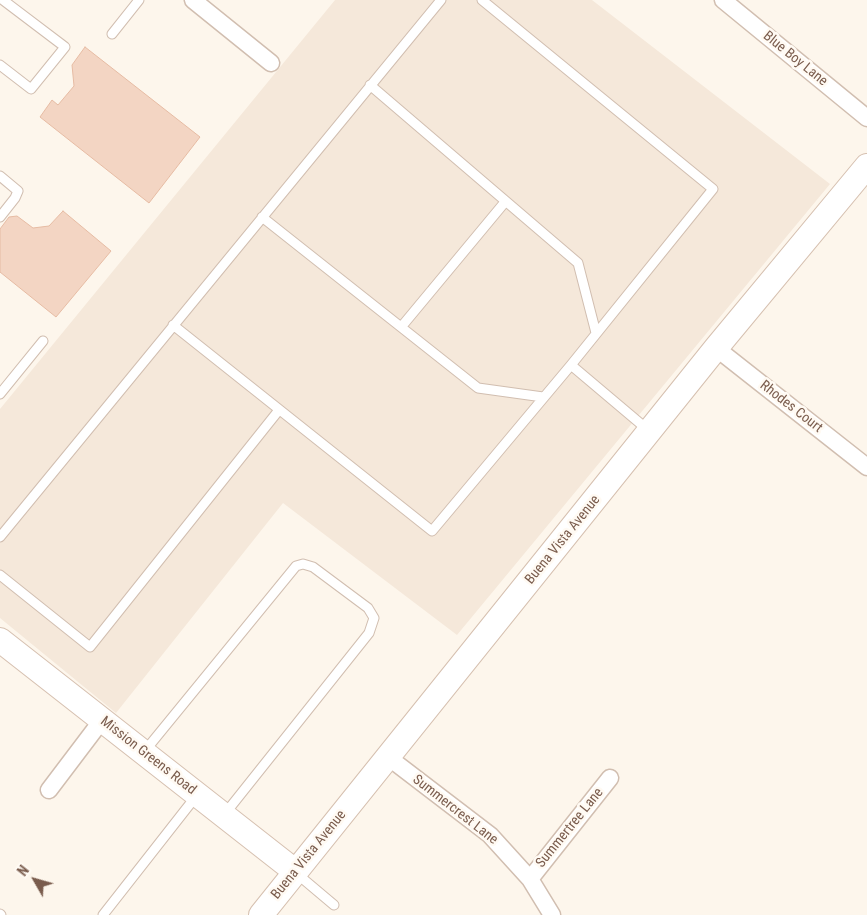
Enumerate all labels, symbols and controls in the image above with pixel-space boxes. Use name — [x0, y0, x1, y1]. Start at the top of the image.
street label: Blue Boy Lane — [760, 28, 830, 90]
street label: Rhodes Court — [756, 377, 826, 437]
street label: Buena Vista Avenue — [522, 492, 604, 588]
street label: Mission Greens Road — [97, 713, 199, 799]
street label: Summercrest Lane — [409, 772, 501, 848]
street label: Summertree Lane — [533, 785, 607, 871]
street label: Buena Vista Avenue — [268, 807, 350, 903]
north arrow — [10, 855, 60, 905]
text: N — [14, 862, 32, 879]

